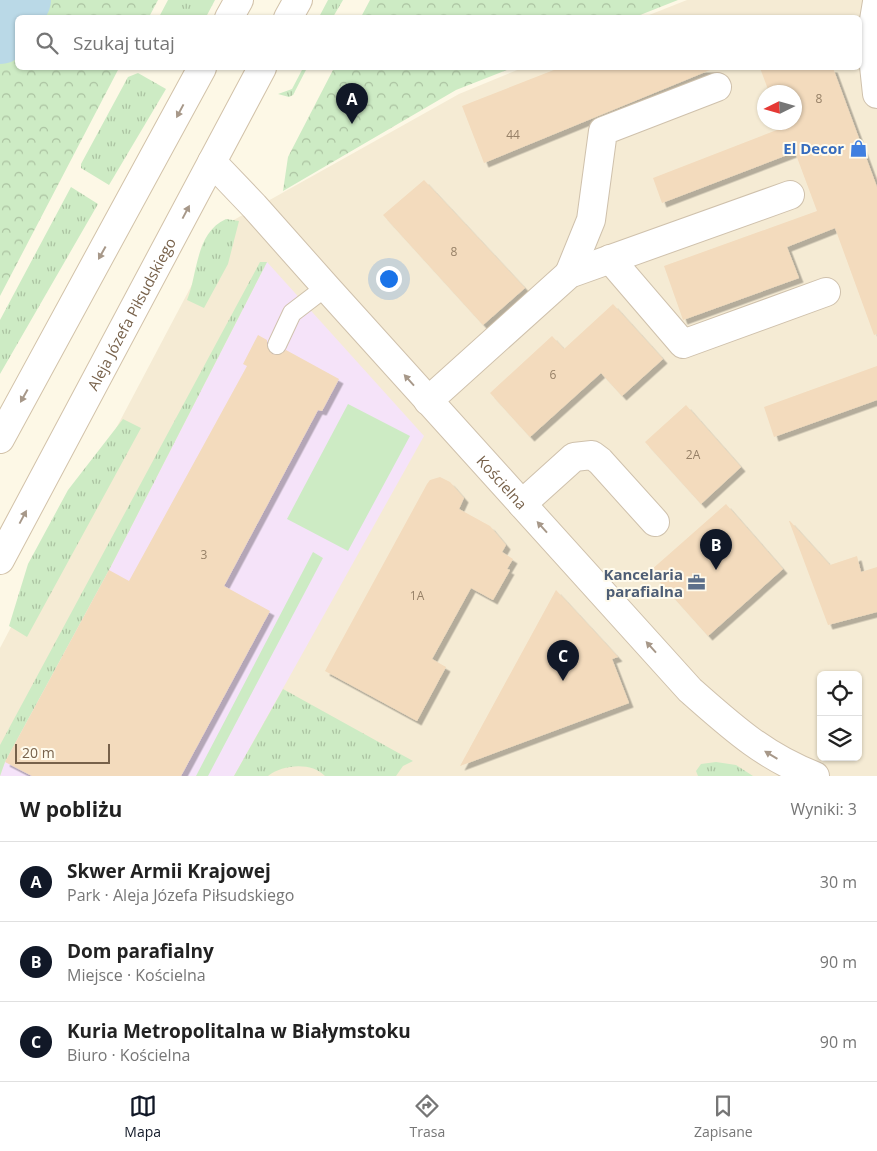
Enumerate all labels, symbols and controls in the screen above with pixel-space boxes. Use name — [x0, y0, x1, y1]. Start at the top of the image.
search box — [15, 15, 862, 70]
icon: search — [33, 29, 61, 57]
text: Szukaj tutaj — [73, 30, 175, 56]
pin: A — [336, 83, 368, 124]
north arrow — [757, 85, 802, 130]
house number: 8 — [816, 90, 823, 107]
one-way arrow — [175, 104, 184, 117]
house number: 44 — [506, 126, 520, 143]
place label: El Decor — [783, 138, 844, 158]
shop icon: El Decor — [848, 138, 868, 158]
one-way arrow — [182, 204, 190, 219]
street label: Aleja Józefa Piłsudskiego — [82, 234, 180, 394]
house number: 8 — [451, 243, 458, 260]
one-way arrow — [98, 246, 106, 261]
your location — [376, 266, 402, 292]
house number: 6 — [550, 366, 557, 383]
one-way arrow — [404, 374, 415, 387]
one-way arrow — [19, 389, 28, 402]
house number: 2A — [686, 446, 701, 463]
street label: Kościelna — [473, 451, 532, 513]
one-way arrow — [19, 510, 27, 525]
one-way arrow — [536, 521, 548, 533]
pin: B — [700, 529, 732, 570]
house number: 3 — [201, 546, 208, 563]
place label: Kancelaria parafialna — [603, 564, 683, 601]
office icon: Kancelaria parafialna — [687, 573, 707, 593]
house number: 1A — [410, 587, 425, 604]
pin: C — [547, 640, 579, 681]
one-way arrow — [645, 642, 657, 654]
map controls — [817, 671, 862, 761]
button: locate — [817, 671, 862, 716]
button: layers — [817, 716, 862, 761]
scale bar — [15, 741, 110, 764]
text: 20 m — [22, 743, 55, 762]
one-way arrow — [765, 751, 778, 760]
text: W pobliżu — [20, 795, 122, 823]
text: Wyniki: 3 — [790, 798, 857, 820]
text: Skwer Armii Krajowej — [67, 858, 271, 884]
text: A — [30, 871, 42, 893]
text: 30 m — [820, 871, 857, 893]
text: Park · Aleja Józefa Piłsudskiego — [67, 884, 294, 906]
text: Dom parafialny — [67, 938, 214, 964]
text: B — [31, 951, 41, 973]
text: 90 m — [820, 951, 857, 973]
text: Miejsce · Kościelna — [67, 964, 206, 986]
text: Kuria Metropolitalna w Białymstoku — [67, 1018, 411, 1044]
text: C — [31, 1031, 41, 1053]
text: 90 m — [820, 1031, 857, 1053]
text: Biuro · Kościelna — [67, 1044, 190, 1066]
tab: Mapa — [124, 1092, 161, 1141]
tab: Trasa — [410, 1092, 445, 1141]
tab: Zapisane — [694, 1092, 753, 1141]

